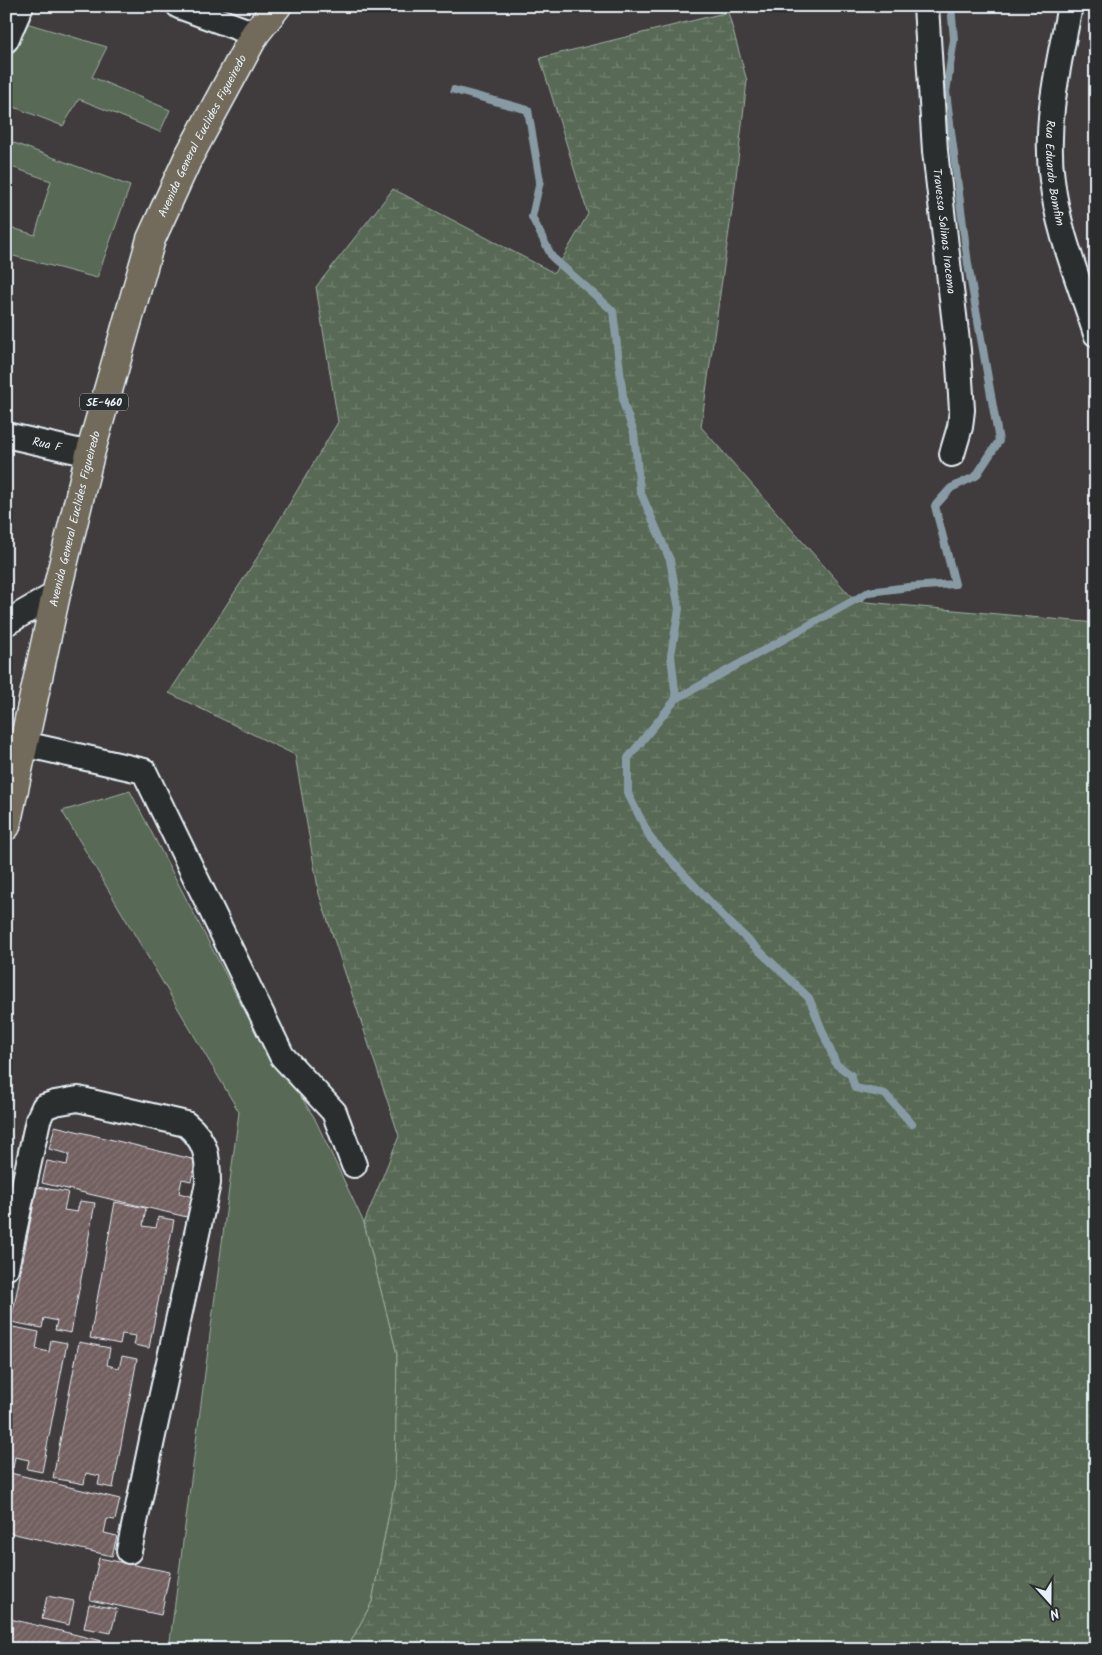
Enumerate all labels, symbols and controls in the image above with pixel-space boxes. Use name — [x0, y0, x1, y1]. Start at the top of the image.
street label: Avenida General Euclides Figueiredo — [153, 51, 252, 221]
street label: Rua Eduardo Bomfim — [1040, 119, 1070, 228]
street label: Travessa Salinas Iracema — [927, 167, 961, 295]
road number: SE-460 — [80, 394, 128, 411]
street label: Avenida General Euclides Figueiredo — [45, 429, 106, 608]
street label: Rua F — [30, 432, 65, 458]
north arrow — [1024, 1578, 1074, 1628]
text: N — [1046, 1601, 1062, 1625]

